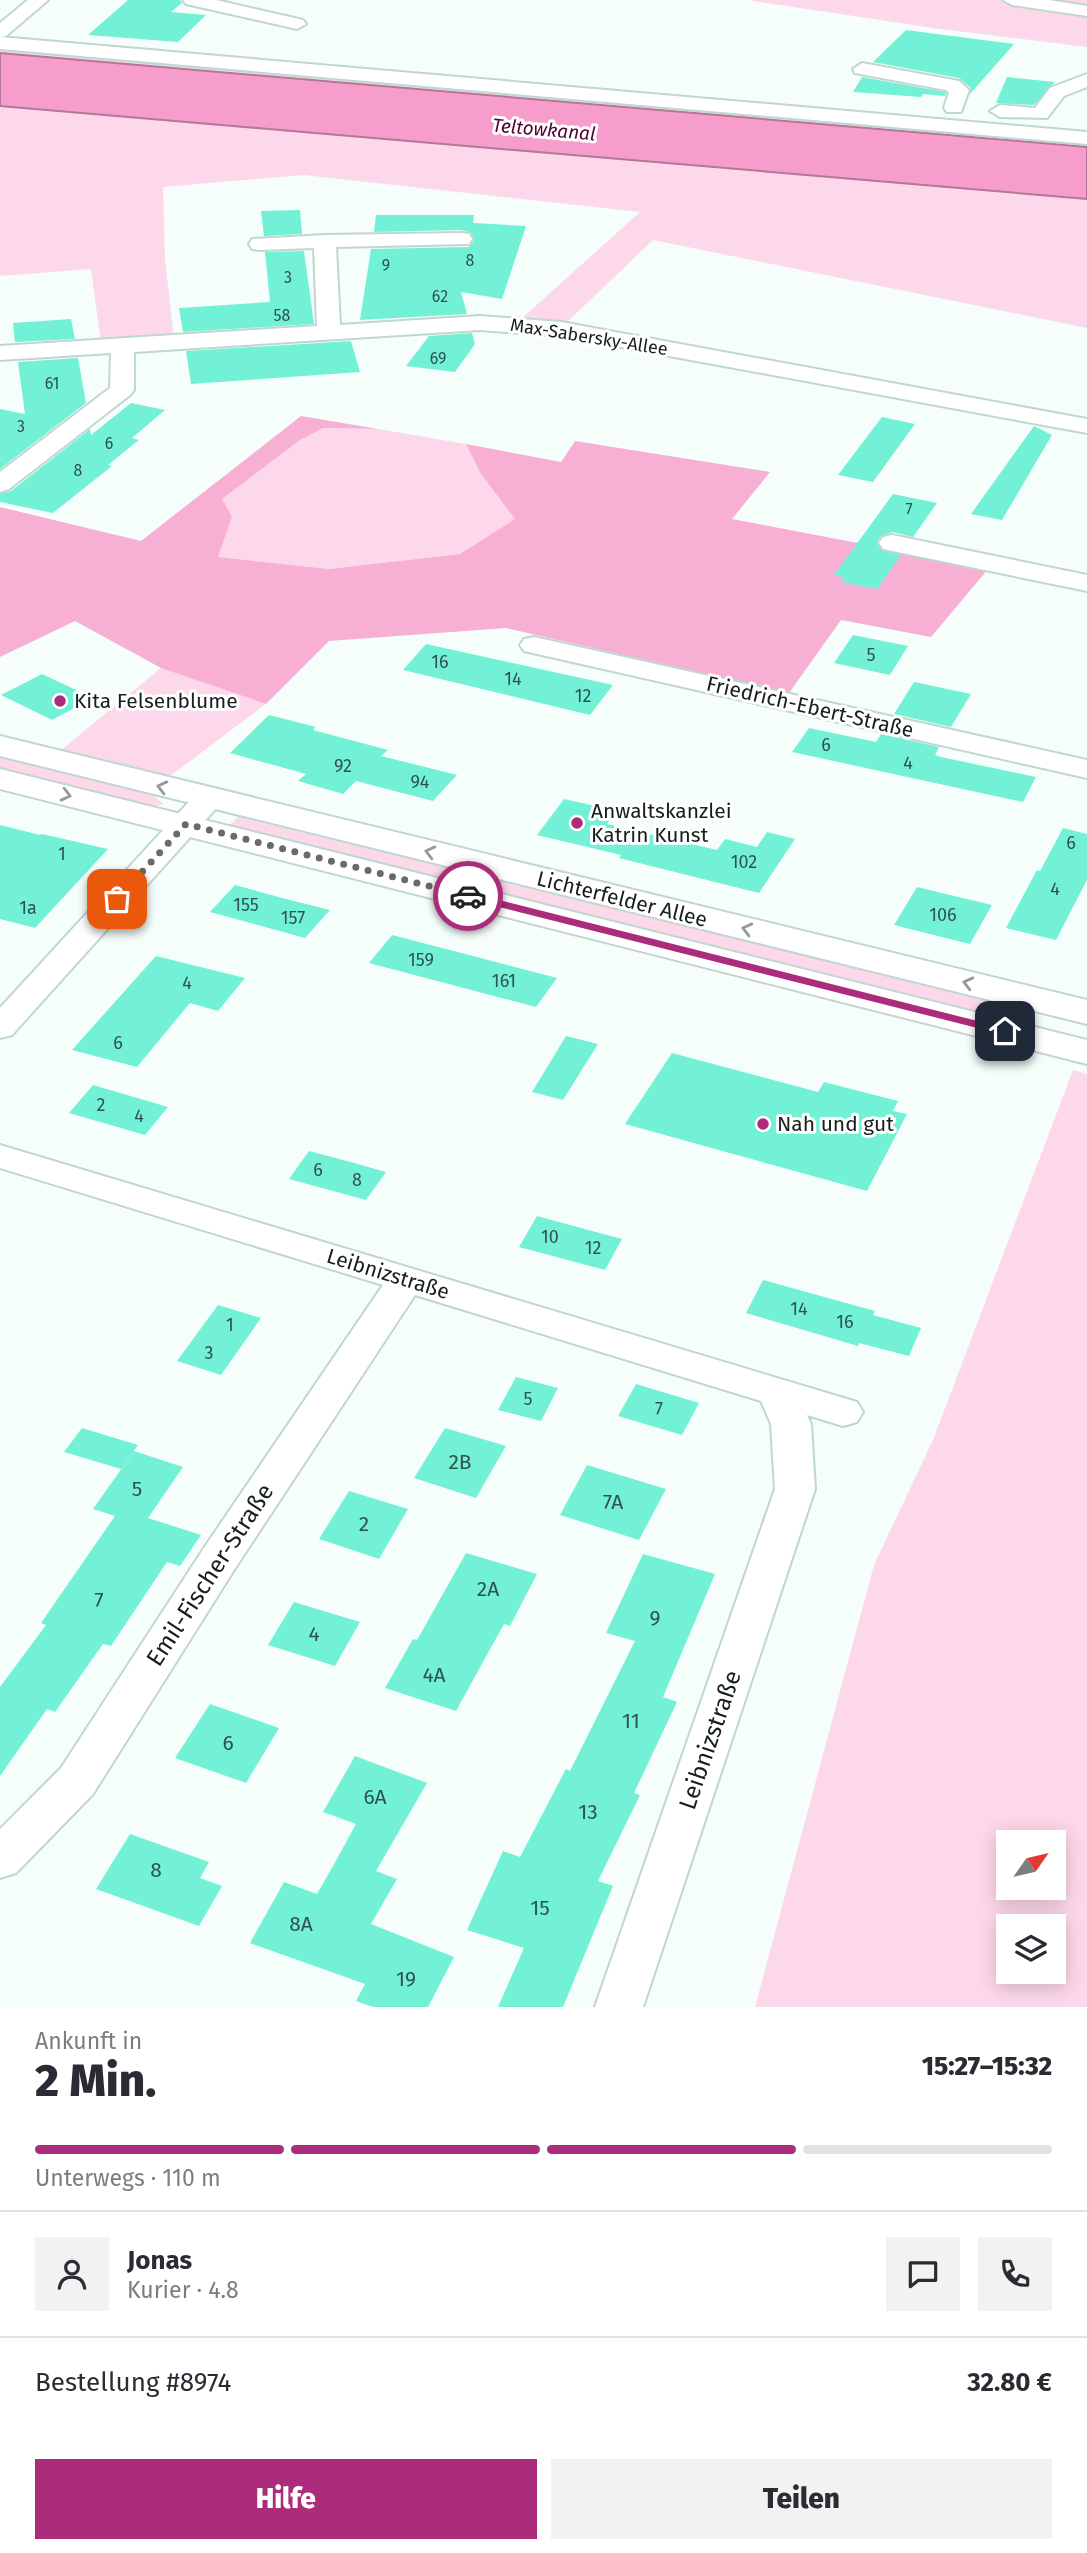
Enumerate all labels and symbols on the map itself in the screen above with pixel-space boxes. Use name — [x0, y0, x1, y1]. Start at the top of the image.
water label: Teltowkanal — [492, 114, 596, 145]
house number: 8 — [466, 251, 475, 270]
house number: 9 — [382, 256, 390, 275]
house number: 3 — [284, 268, 292, 287]
house number: 62 — [432, 287, 448, 306]
house number: 58 — [274, 306, 291, 325]
street label: Max-Sabersky-Allee — [509, 314, 669, 360]
house number: 69 — [430, 349, 446, 368]
house number: 61 — [45, 374, 59, 393]
house number: 3 — [17, 417, 25, 436]
house number: 6 — [105, 434, 113, 453]
house number: 8 — [74, 461, 83, 480]
house number: 7 — [905, 500, 913, 519]
house number: 5 — [866, 644, 876, 666]
house number: 16 — [431, 651, 449, 673]
house number: 14 — [504, 668, 522, 690]
street label: Friedrich-Ebert-Straße — [704, 671, 916, 743]
house number: 12 — [575, 685, 591, 707]
place label: Kita Felsenblume — [74, 688, 238, 714]
marker: Kita Felsenblume — [52, 693, 68, 709]
house number: 6 — [821, 734, 831, 756]
house number: 4 — [903, 752, 913, 774]
house number: 92 — [334, 755, 352, 777]
house number: 94 — [411, 771, 430, 793]
one-way arrow — [156, 781, 168, 795]
one-way arrow — [60, 787, 72, 801]
place label: Anwaltskanzlei Katrin Kunst — [591, 798, 732, 848]
marker: Anwaltskanzlei Katrin Kunst — [569, 815, 585, 831]
house number: 6 — [1066, 832, 1076, 854]
house number: 1 — [58, 843, 66, 865]
one-way arrow — [424, 846, 436, 860]
house number: 102 — [731, 851, 757, 873]
courier — [433, 861, 503, 931]
street label: Lichterfelder Allee — [534, 865, 710, 933]
pin — [87, 869, 147, 929]
house number: 4 — [1050, 878, 1060, 900]
house number: 155 — [233, 894, 259, 916]
house number: 1a — [19, 897, 37, 919]
house number: 106 — [929, 904, 957, 926]
house number: 157 — [281, 907, 305, 929]
one-way arrow — [741, 923, 753, 937]
house number: 159 — [408, 949, 434, 971]
house number: 161 — [492, 970, 516, 992]
house number: 4 — [182, 972, 192, 994]
one-way arrow — [962, 977, 974, 991]
pin — [975, 1001, 1035, 1061]
house number: 6 — [113, 1032, 123, 1054]
house number: 2 — [97, 1094, 106, 1116]
house number: 4 — [134, 1105, 144, 1127]
place label: Nah und gut — [777, 1111, 894, 1137]
marker: Nah und gut — [755, 1116, 771, 1132]
house number: 6 — [313, 1159, 323, 1181]
house number: 8 — [352, 1169, 362, 1191]
house number: 10 — [541, 1226, 559, 1248]
house number: 12 — [585, 1237, 601, 1259]
street label: Leibnizstraße — [323, 1243, 453, 1305]
house number: 14 — [790, 1298, 808, 1320]
house number: 16 — [836, 1311, 854, 1333]
house number: 1 — [226, 1314, 234, 1336]
house number: 3 — [205, 1342, 213, 1364]
house number: 5 — [523, 1388, 533, 1410]
house number: 7 — [655, 1398, 663, 1420]
house number: 2B — [448, 1449, 472, 1475]
house number: 5 — [132, 1476, 142, 1502]
street label: Emil-Fischer-Straße — [141, 1479, 279, 1671]
house number: 7A — [603, 1489, 623, 1515]
house number: 2 — [359, 1511, 369, 1537]
house number: 2A — [477, 1576, 499, 1602]
house number: 7 — [94, 1587, 104, 1613]
house number: 9 — [649, 1605, 661, 1631]
house number: 4 — [308, 1621, 320, 1647]
house number: 4A — [422, 1662, 446, 1688]
street label: Leibnizstraße — [673, 1667, 747, 1813]
house number: 11 — [622, 1708, 640, 1734]
house number: 6 — [222, 1730, 234, 1756]
house number: 6A — [363, 1784, 387, 1810]
house number: 13 — [578, 1799, 598, 1825]
north arrow — [996, 1830, 1066, 1900]
house number: 8 — [150, 1857, 162, 1883]
house number: 15 — [530, 1895, 550, 1921]
house number: 8A — [289, 1911, 313, 1937]
house number: 19 — [396, 1966, 416, 1992]

